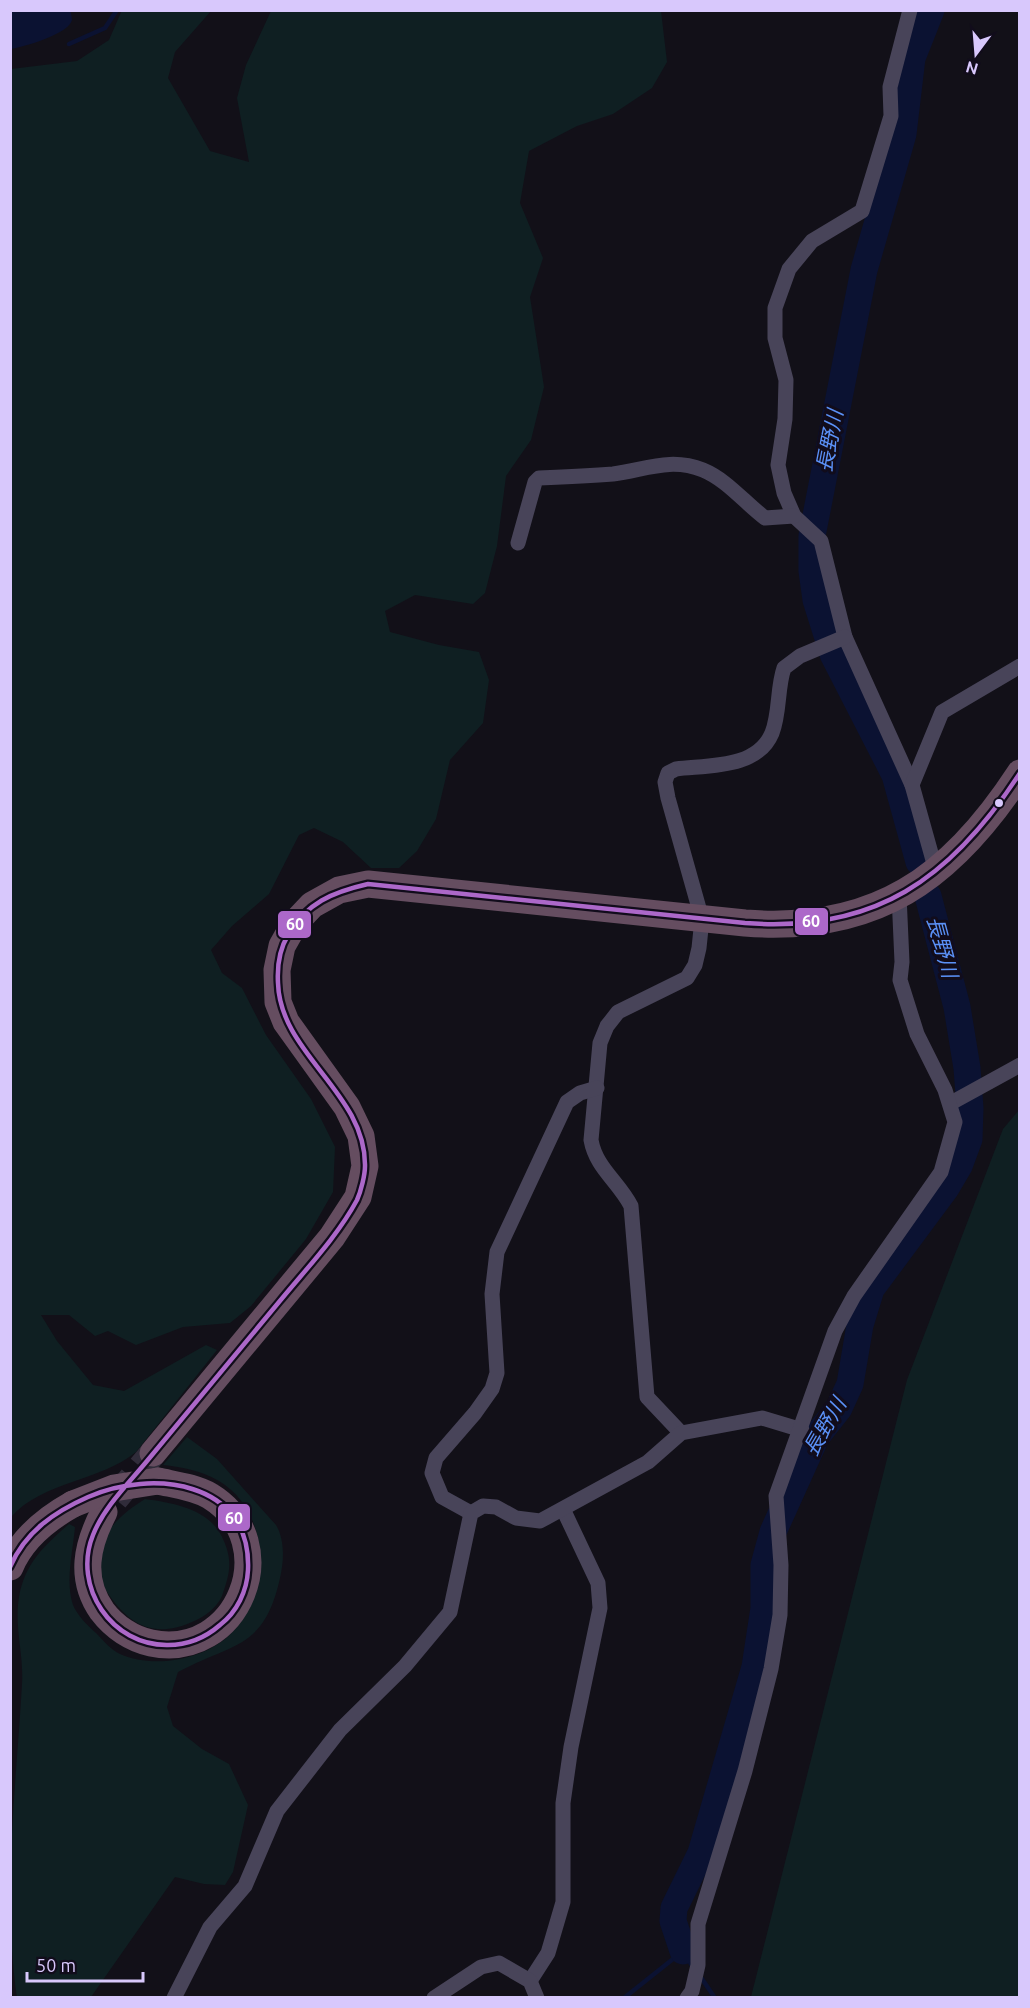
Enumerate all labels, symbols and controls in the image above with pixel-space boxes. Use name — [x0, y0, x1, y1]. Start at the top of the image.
north arrow — [946, 24, 1006, 84]
text: N — [964, 58, 980, 79]
water label: 長野川 — [811, 406, 847, 474]
unlabelled marker — [993, 797, 1005, 809]
line badge: 60 — [794, 907, 829, 936]
line badge: 60 — [277, 910, 312, 939]
text: 60 — [802, 912, 820, 930]
water label: 長野川 — [923, 913, 963, 982]
text: 60 — [286, 915, 304, 933]
water label: 長野川 — [798, 1391, 851, 1460]
line badge: 60 — [217, 1503, 251, 1532]
text: 60 — [225, 1509, 243, 1527]
scale bar — [27, 1945, 142, 1983]
text: 50 m — [36, 1955, 76, 1975]

